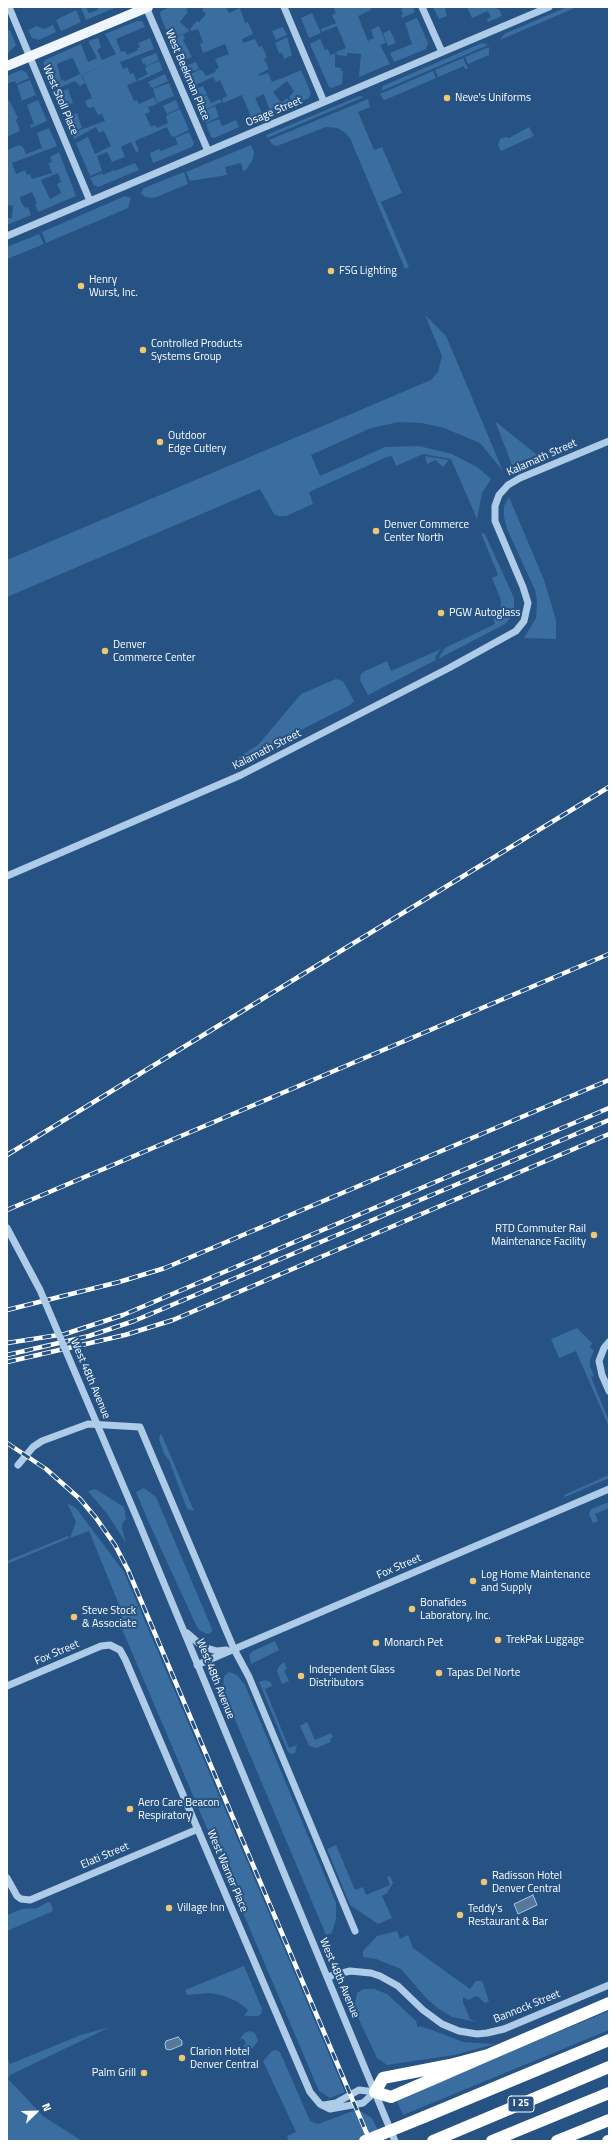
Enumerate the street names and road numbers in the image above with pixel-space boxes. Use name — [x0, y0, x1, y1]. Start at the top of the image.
street label: West Beekman Place — [162, 28, 212, 122]
street label: West Stoll Place — [39, 63, 81, 137]
street label: Osage Street — [244, 94, 304, 130]
street label: Kalamath Street — [505, 437, 579, 479]
street label: Kalamath Street — [231, 727, 303, 773]
street label: West 48th Avenue — [67, 1337, 113, 1421]
street label: Fox Street — [375, 1552, 423, 1582]
street label: West 48th Avenue — [193, 1637, 237, 1721]
street label: Fox Street — [33, 1638, 81, 1668]
street label: West Warner Place — [204, 1828, 250, 1914]
street label: Elati Street — [79, 1840, 131, 1872]
street label: West 48th Avenue — [316, 1936, 362, 2020]
street label: Bannock Street — [492, 1988, 562, 2026]
road number: I 25 — [508, 2096, 534, 2112]

